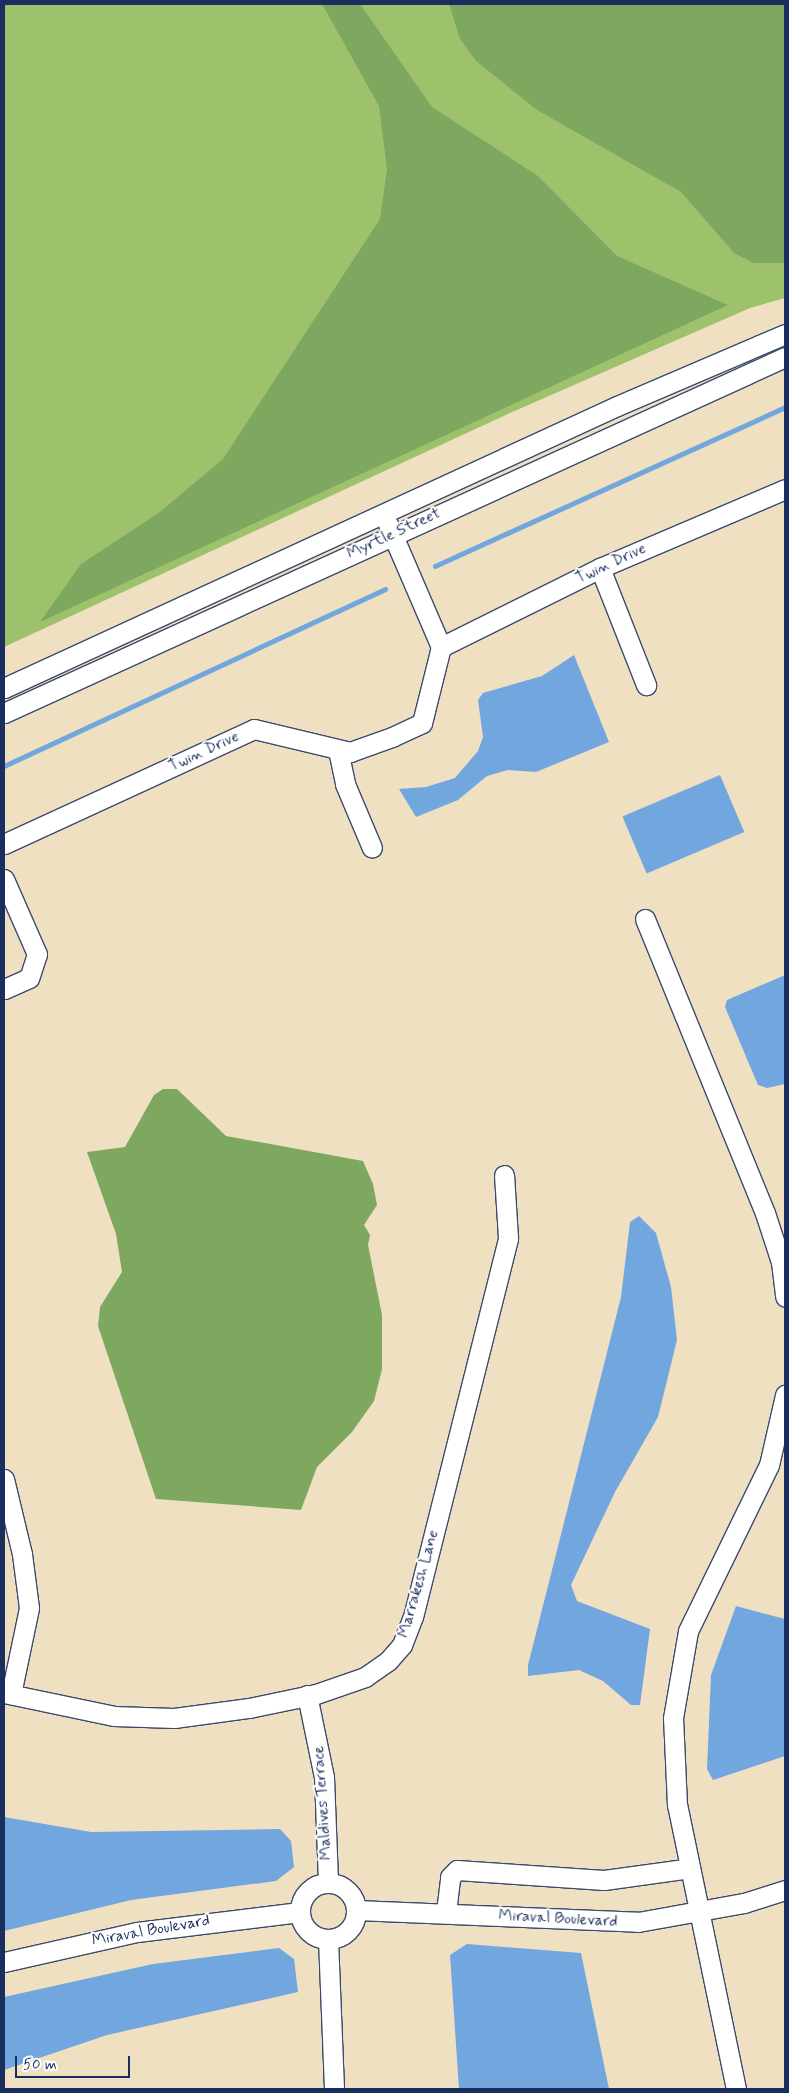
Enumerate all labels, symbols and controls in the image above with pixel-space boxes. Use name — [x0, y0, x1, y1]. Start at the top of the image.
street label: Myrtle Street — [344, 504, 444, 564]
street label: Twin Drive — [573, 539, 649, 589]
street label: Twin Drive — [166, 727, 242, 777]
street label: Marrakesh Lane — [394, 1528, 444, 1640]
street label: Maldives Terrace — [309, 1745, 337, 1861]
street label: Miraval Boulevard — [498, 1906, 618, 1932]
street label: Miraval Boulevard — [90, 1911, 212, 1951]
scale bar — [18, 2046, 132, 2078]
text: 50 m — [23, 2055, 57, 2075]

